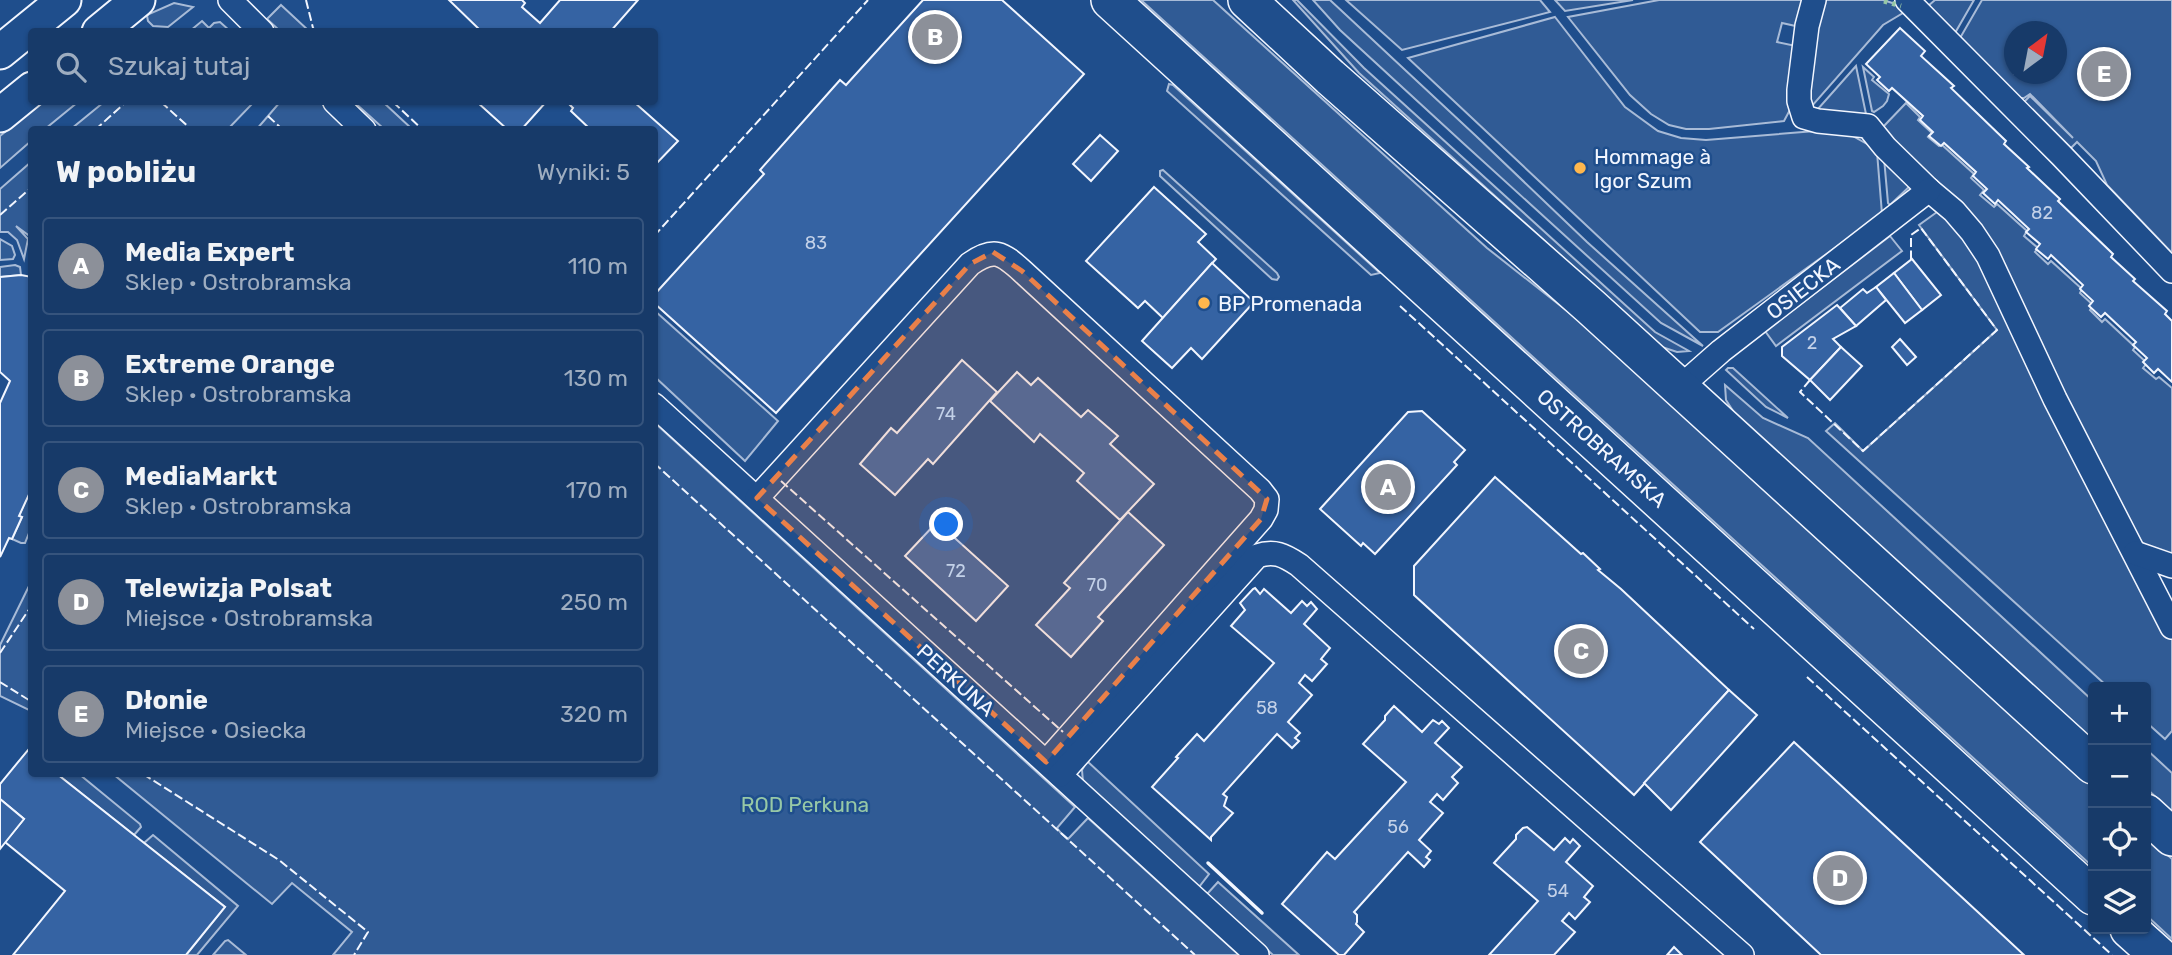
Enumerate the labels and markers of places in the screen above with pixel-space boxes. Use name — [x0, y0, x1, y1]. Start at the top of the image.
pin: B — [912, 11, 958, 63]
pin: E — [2081, 48, 2127, 100]
place label: Hommage à Igor Szum — [1594, 144, 1711, 193]
marker: Hommage à Igor Szum — [1572, 160, 1588, 176]
place label: BP Promenada — [1218, 291, 1362, 316]
marker: BP Promenada — [1196, 295, 1212, 311]
pin: A — [1365, 461, 1411, 513]
pin: C — [1558, 625, 1604, 677]
pin: D — [1817, 852, 1863, 904]

